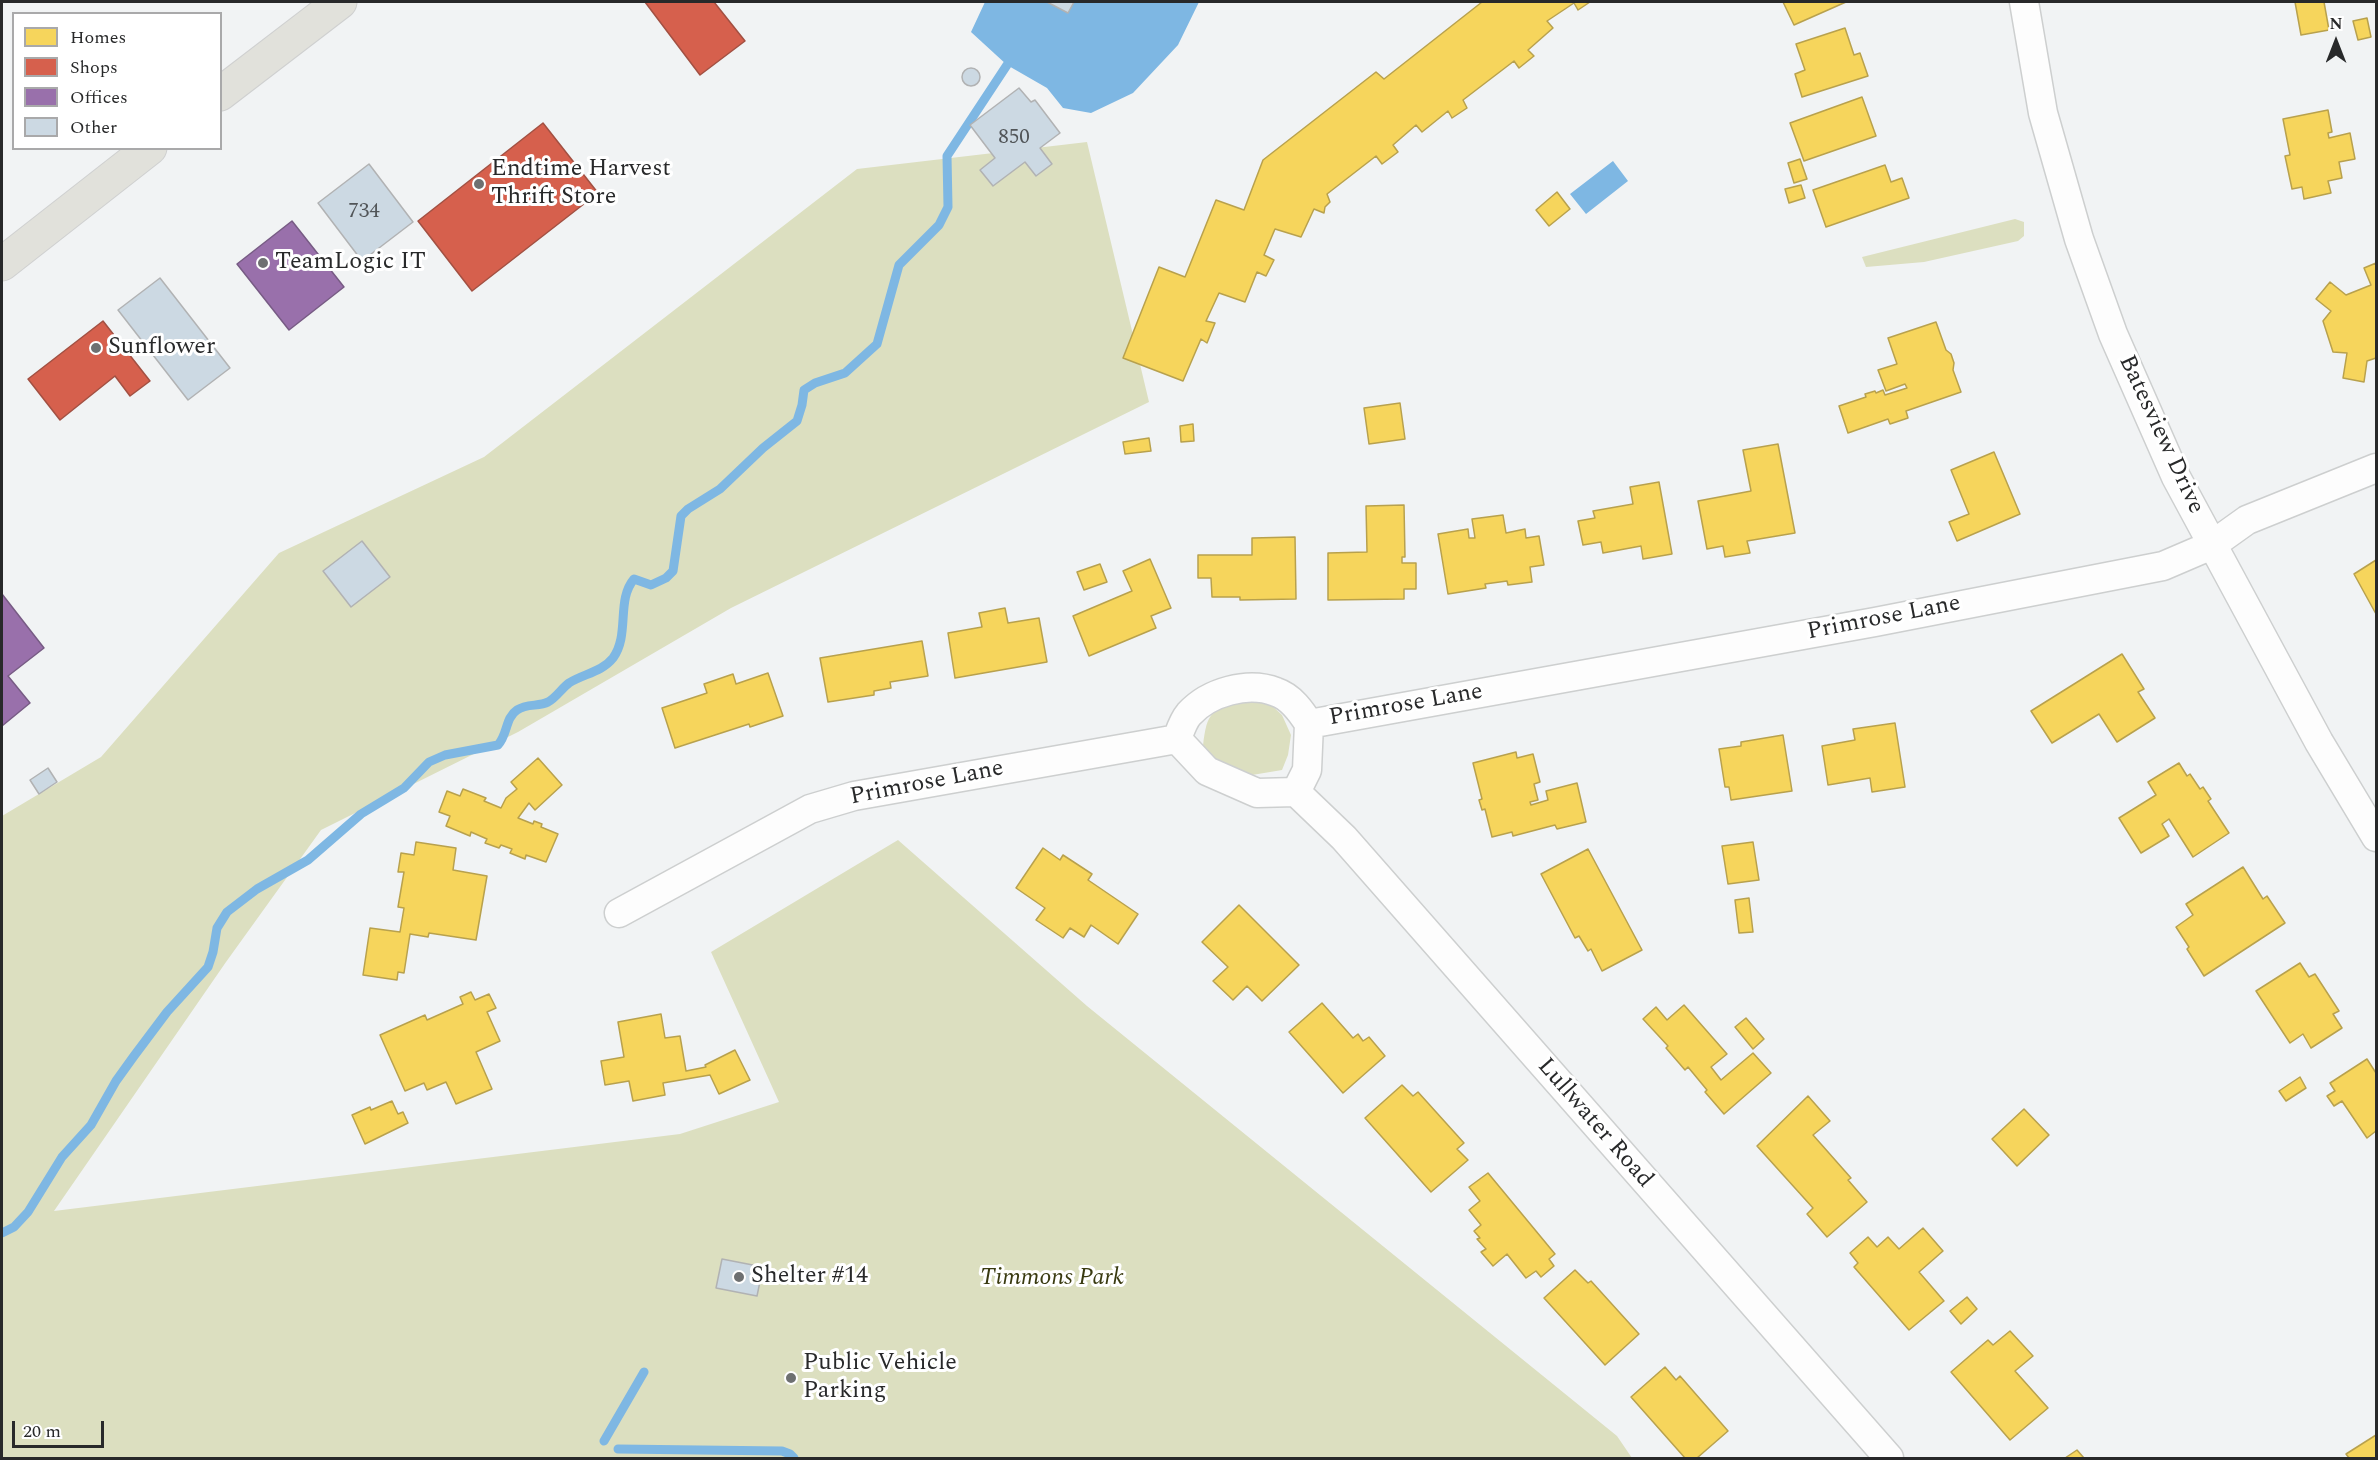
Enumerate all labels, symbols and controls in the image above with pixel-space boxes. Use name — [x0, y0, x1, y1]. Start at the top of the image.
legend — [12, 12, 222, 150]
north arrow — [2306, 12, 2366, 72]
text: N — [2329, 12, 2343, 36]
text: Homes — [70, 24, 126, 51]
text: Shops — [70, 54, 118, 81]
text: Offices — [70, 84, 128, 111]
text: Other — [70, 114, 117, 141]
house number: 850 — [998, 126, 1030, 152]
place label: Endtime Harvest Thrift Store — [491, 156, 671, 212]
marker: Endtime Harvest Thrift Store — [472, 177, 486, 191]
house number: 734 — [348, 200, 380, 226]
place label: TeamLogic IT — [275, 249, 426, 277]
marker: TeamLogic IT — [256, 256, 270, 270]
place label: Sunflower — [108, 334, 215, 362]
marker: Sunflower — [89, 341, 103, 355]
street label: Batesview Drive — [2111, 351, 2209, 519]
street label: Primrose Lane — [1805, 590, 1963, 648]
street label: Primrose Lane — [1327, 678, 1485, 734]
street label: Primrose Lane — [848, 755, 1006, 813]
street label: Lullwater Road — [1530, 1053, 1658, 1195]
place label: Shelter #14 — [751, 1263, 868, 1291]
park label: Timmons Park — [980, 1265, 1124, 1293]
marker: Shelter #14 — [732, 1270, 746, 1284]
place label: Public Vehicle Parking — [803, 1350, 957, 1406]
marker: Public Vehicle Parking — [784, 1371, 798, 1385]
scale bar — [15, 1409, 106, 1447]
text: 20 m — [23, 1418, 61, 1445]

